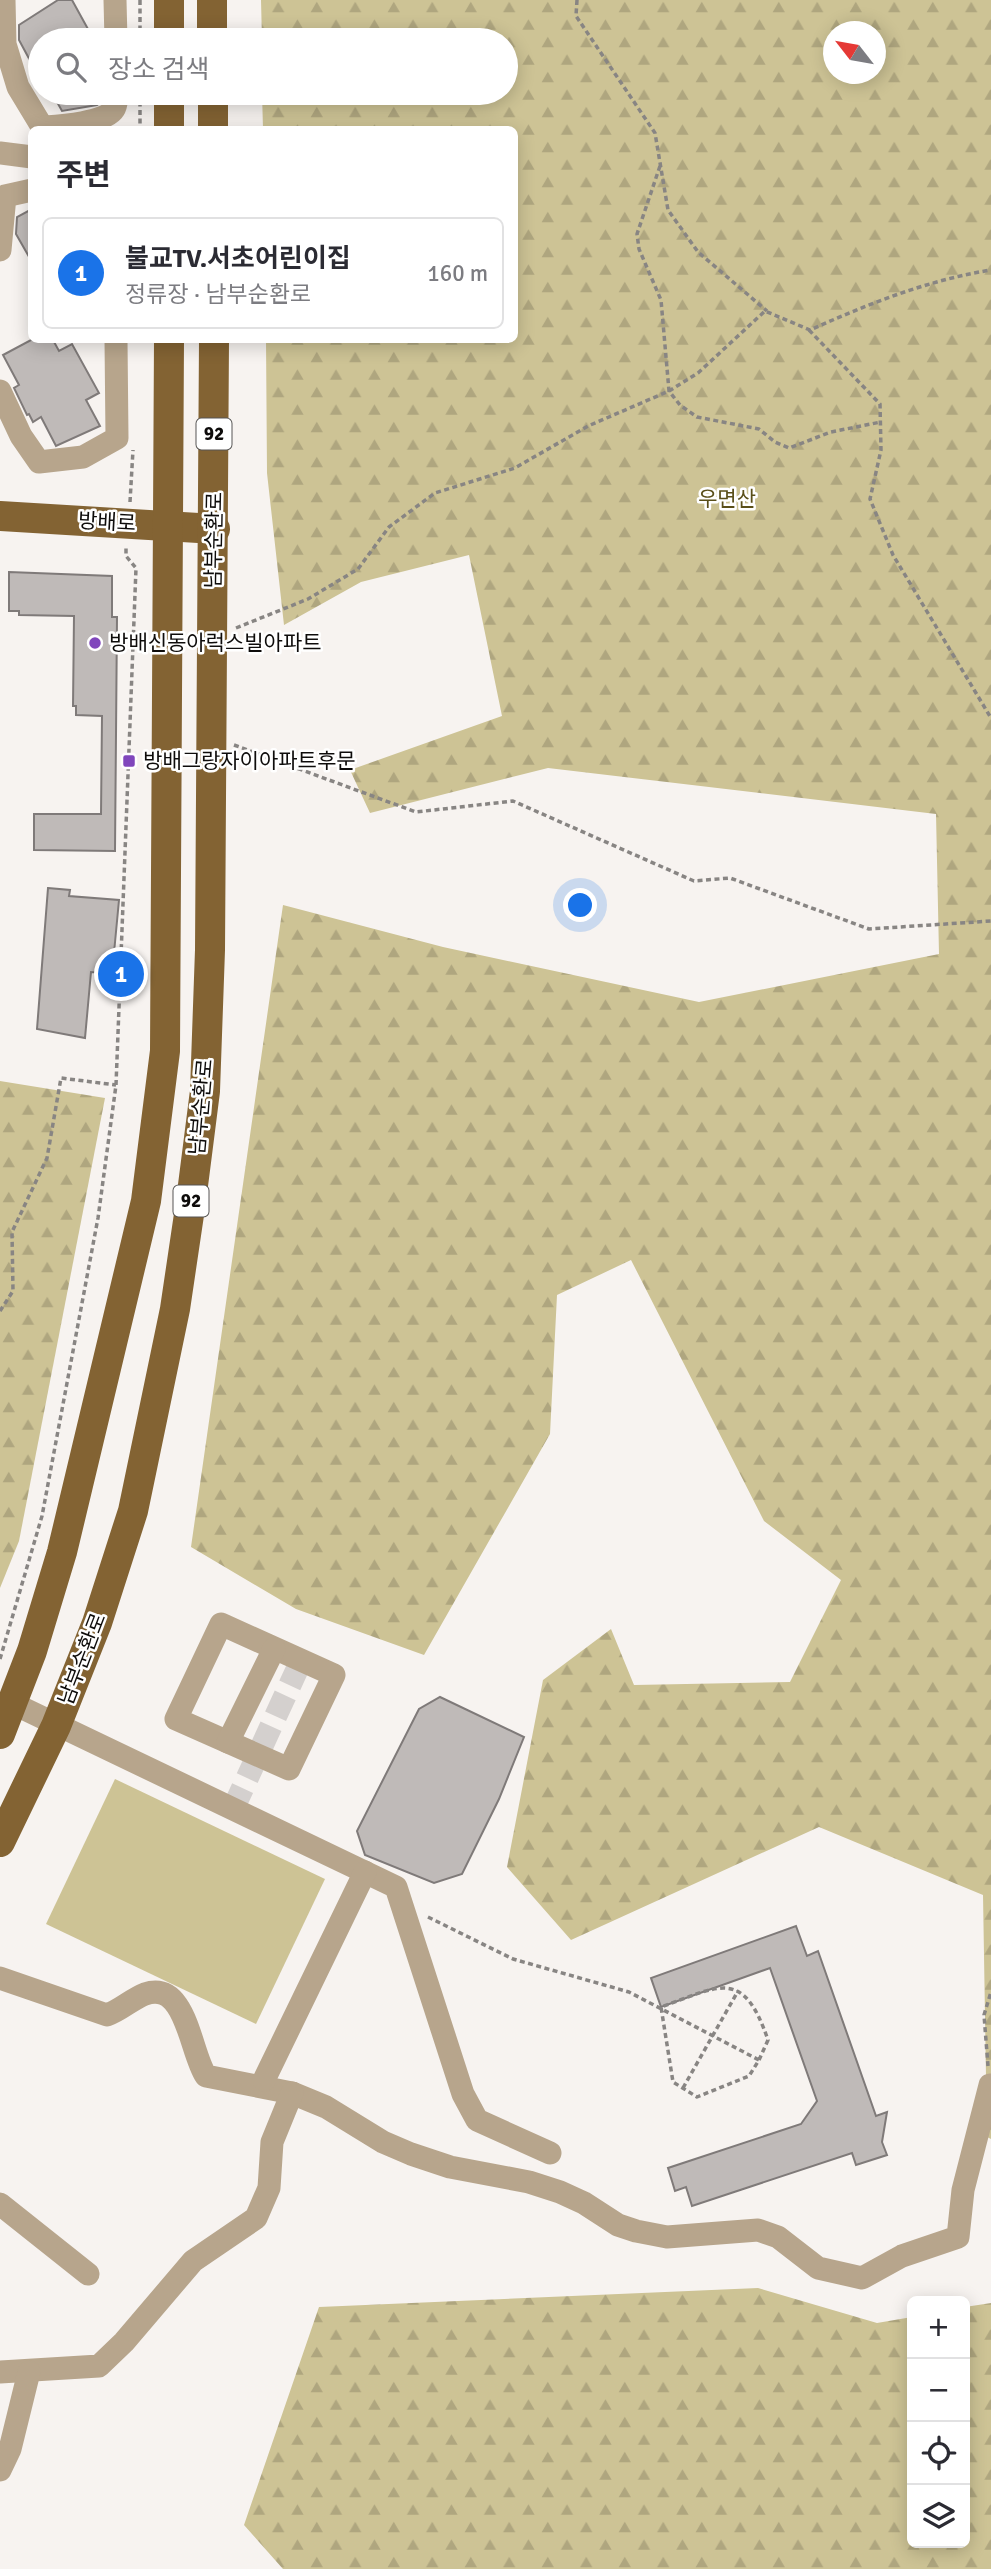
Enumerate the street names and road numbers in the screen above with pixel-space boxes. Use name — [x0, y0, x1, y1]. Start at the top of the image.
road number: 92 — [196, 418, 232, 449]
street label: 남부순환로 — [200, 491, 228, 589]
street label: 방배로 — [77, 508, 137, 536]
street label: 남부순환로 — [184, 1058, 218, 1156]
road number: 92 — [174, 1186, 208, 1217]
street label: 남부순환로 — [53, 1609, 111, 1709]

